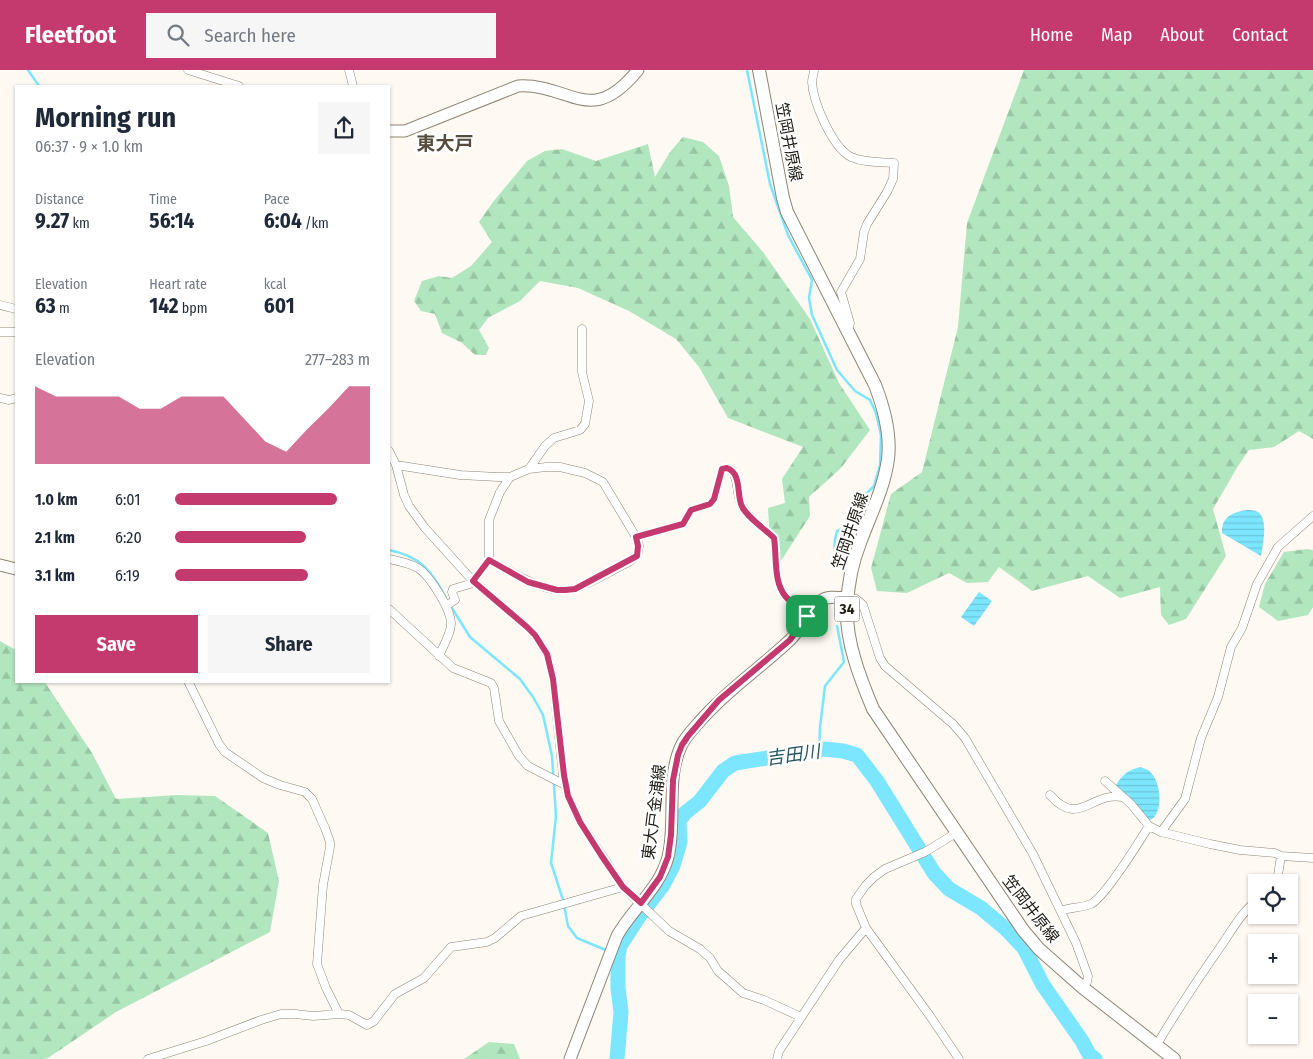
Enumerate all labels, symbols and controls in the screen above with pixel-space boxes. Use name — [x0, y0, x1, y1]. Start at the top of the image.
search box — [146, 13, 496, 58]
text: Fleetfoot — [25, 21, 116, 49]
icon: search — [164, 21, 192, 49]
text: Search here — [204, 24, 296, 47]
text: Home — [1030, 24, 1073, 46]
text: Map — [1101, 24, 1132, 46]
text: About — [1160, 24, 1204, 46]
text: Contact — [1232, 24, 1288, 46]
text: Morning run — [35, 101, 176, 134]
street label: 笠岡井原線 — [772, 101, 806, 183]
button: share — [318, 102, 370, 154]
district label: 東大戸 — [416, 132, 474, 155]
text: 06:37 · 9 × 1.0 km — [35, 137, 143, 156]
text: Distance — [35, 191, 84, 208]
text: Time — [149, 191, 177, 208]
text: Pace — [264, 191, 290, 208]
text: 9.27 — [35, 208, 69, 234]
text: 56:14 — [149, 208, 194, 234]
text: 6:04 — [264, 208, 302, 234]
text: km — [69, 215, 90, 232]
text: /km — [302, 215, 329, 232]
text: Elevation — [35, 276, 88, 293]
text: Heart rate — [149, 276, 207, 293]
text: kcal — [264, 276, 286, 293]
text: 63 — [35, 293, 56, 319]
text: 142 — [149, 293, 179, 319]
text: 601 — [264, 293, 295, 319]
text: m — [56, 300, 70, 317]
text: bpm — [179, 300, 207, 317]
text: Elevation — [35, 350, 95, 369]
text: 277–283 m — [305, 350, 370, 369]
text: 1.0 km — [35, 490, 78, 509]
text: 6:01 — [115, 490, 141, 509]
street label: 笠岡井原線 — [828, 490, 872, 572]
text: 2.1 km — [35, 528, 75, 547]
text: 6:20 — [115, 528, 142, 547]
text: 3.1 km — [35, 566, 75, 585]
text: 6:19 — [115, 566, 140, 585]
pin — [786, 595, 828, 637]
road number: 34 — [834, 596, 860, 622]
icon: arrive — [793, 602, 821, 630]
button: Save — [35, 615, 198, 673]
button: Share — [208, 615, 370, 673]
water label: 吉田川 — [765, 740, 823, 770]
street label: 東大戸金浦線 — [639, 763, 669, 861]
street label: 笠岡井原線 — [999, 872, 1063, 946]
map controls — [1248, 874, 1298, 1044]
button: locate — [1248, 874, 1298, 924]
button: + — [1248, 934, 1298, 984]
button: − — [1248, 994, 1298, 1044]

